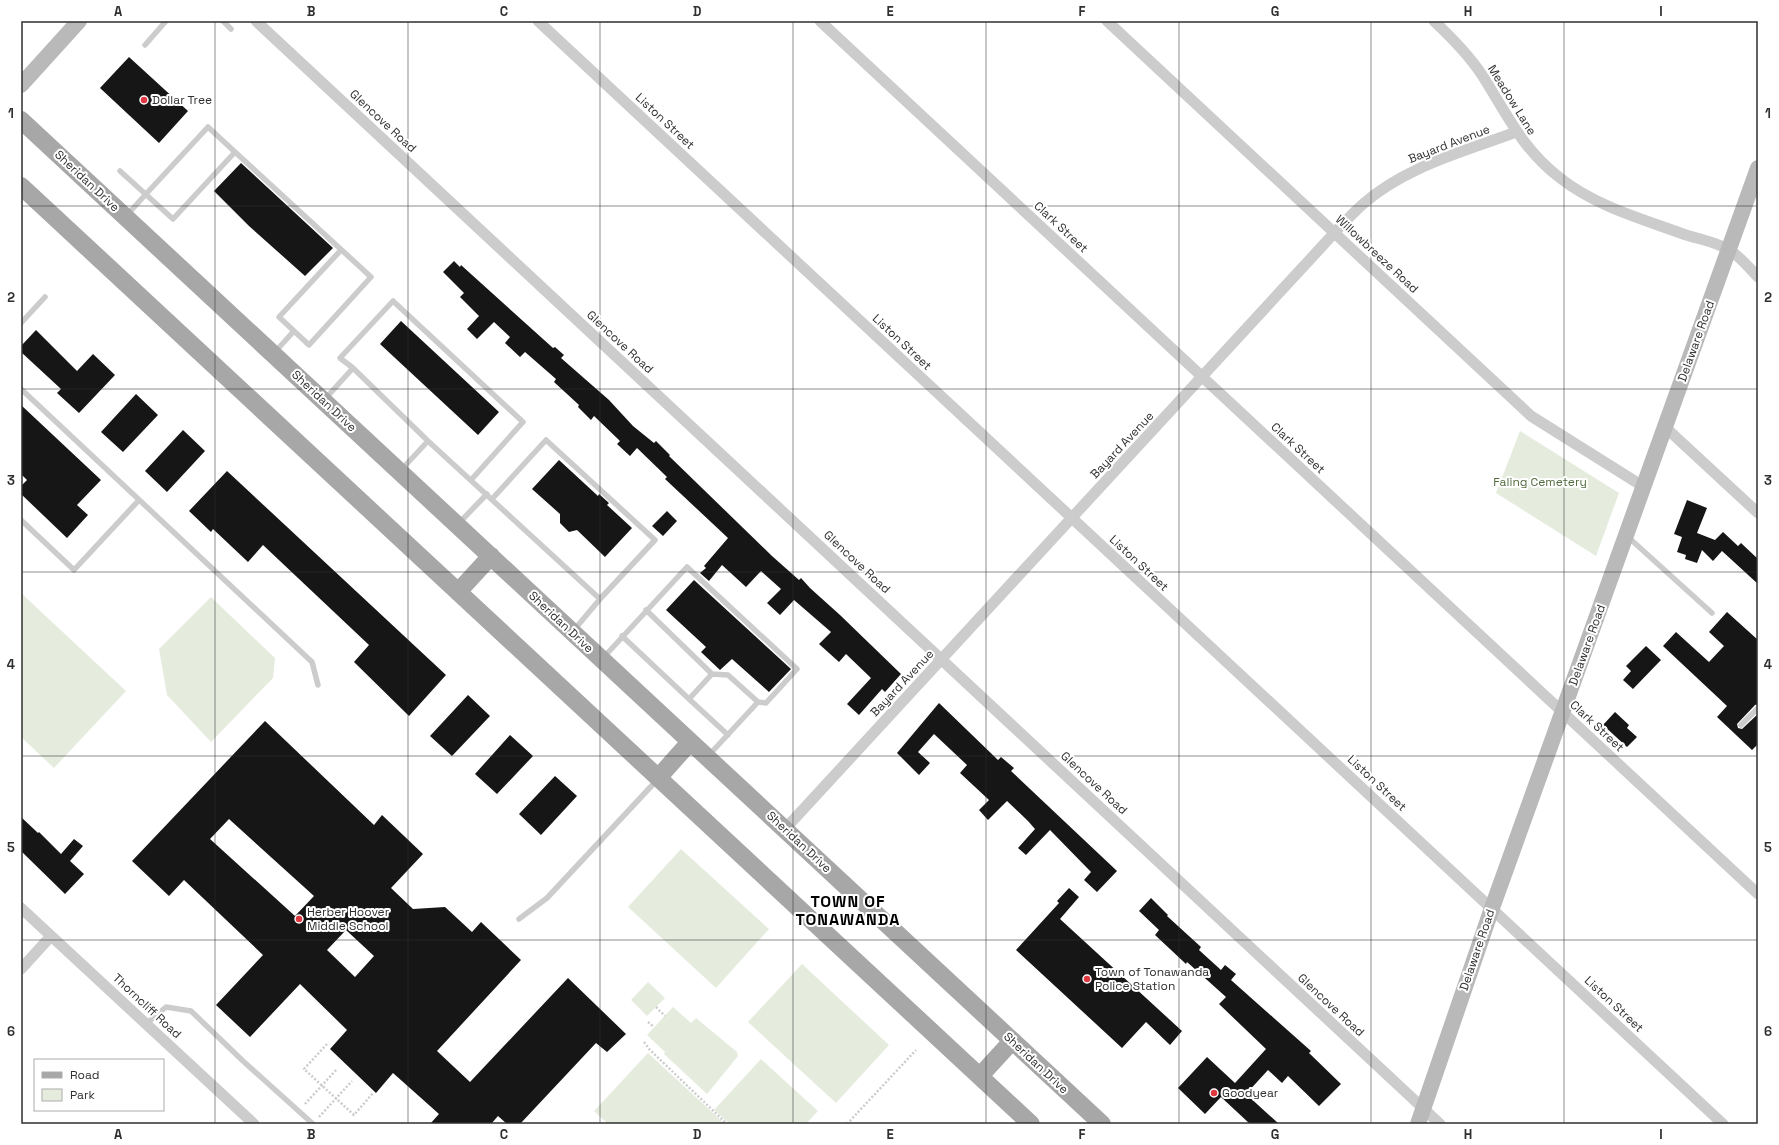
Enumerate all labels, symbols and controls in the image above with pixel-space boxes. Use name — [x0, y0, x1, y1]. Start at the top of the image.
text: A — [114, 3, 123, 20]
text: B — [307, 3, 316, 20]
text: C — [500, 3, 508, 20]
text: D — [693, 3, 702, 20]
text: E — [886, 3, 894, 20]
text: F — [1079, 3, 1086, 20]
text: G — [1271, 3, 1279, 20]
text: H — [1464, 3, 1472, 20]
text: I — [1659, 3, 1663, 20]
street label: Meadow Lane — [1484, 62, 1540, 138]
street label: Glencove Road — [346, 86, 420, 156]
street label: Liston Street — [632, 89, 698, 153]
place label: Dollar Tree — [152, 92, 212, 108]
marker: Dollar Tree — [139, 95, 149, 105]
text: 1 — [8, 105, 14, 122]
text: 1 — [1765, 105, 1771, 122]
street label: Bayard Avenue — [1406, 121, 1492, 167]
street label: Sheridan Drive — [51, 147, 123, 215]
street label: Clark Street — [1031, 198, 1091, 256]
street label: Willowbreeze Road — [1332, 211, 1422, 297]
text: 2 — [7, 289, 15, 306]
text: 2 — [1764, 289, 1772, 306]
street label: Delaware Road — [1674, 298, 1718, 384]
street label: Glencove Road — [583, 307, 657, 377]
street label: Liston Street — [869, 310, 935, 374]
street label: Sheridan Drive — [288, 367, 360, 435]
street label: Bayard Avenue — [1087, 408, 1157, 482]
street label: Clark Street — [1268, 419, 1328, 477]
text: 3 — [7, 472, 15, 489]
text: 3 — [1764, 472, 1772, 489]
park label: Faling Cemetery — [1493, 474, 1587, 490]
street label: Glencove Road — [820, 527, 894, 597]
street label: Liston Street — [1106, 531, 1172, 595]
street label: Sheridan Drive — [525, 588, 597, 656]
street label: Delaware Road — [1565, 602, 1609, 688]
street label: Bayard Avenue — [867, 646, 937, 720]
text: 4 — [7, 656, 15, 673]
text: 4 — [1764, 656, 1772, 673]
street label: Clark Street — [1567, 697, 1627, 755]
street label: Glencove Road — [1057, 748, 1131, 818]
street label: Liston Street — [1344, 751, 1410, 815]
street label: Sheridan Drive — [763, 808, 835, 876]
text: 5 — [7, 839, 15, 856]
text: 5 — [1764, 839, 1772, 856]
district label: TOWN OF TONAWANDA — [795, 891, 901, 930]
place label: Herber Hoover Middle School — [307, 904, 390, 934]
street label: Delaware Road — [1456, 907, 1498, 993]
marker: Herber Hoover Middle School — [294, 914, 304, 924]
place label: Town of Tonawanda Police Station — [1095, 964, 1209, 994]
street label: Thorncliff Road — [109, 970, 185, 1042]
street label: Glencove Road — [1294, 970, 1368, 1040]
street label: Liston Street — [1581, 972, 1647, 1036]
marker: Town of Tonawanda Police Station — [1082, 974, 1092, 984]
text: 6 — [7, 1023, 15, 1040]
text: 6 — [1764, 1023, 1772, 1040]
street label: Sheridan Drive — [1000, 1029, 1072, 1097]
legend — [34, 1059, 164, 1111]
text: Road — [70, 1067, 99, 1083]
place label: Goodyear — [1222, 1085, 1279, 1101]
text: Park — [70, 1087, 95, 1103]
marker: Goodyear — [1209, 1088, 1219, 1098]
text: A — [114, 1126, 123, 1143]
text: B — [307, 1126, 316, 1143]
text: C — [500, 1126, 508, 1143]
text: D — [693, 1126, 702, 1143]
text: E — [886, 1126, 894, 1143]
text: F — [1079, 1126, 1086, 1143]
text: G — [1271, 1126, 1279, 1143]
text: H — [1464, 1126, 1472, 1143]
text: I — [1659, 1126, 1663, 1143]

